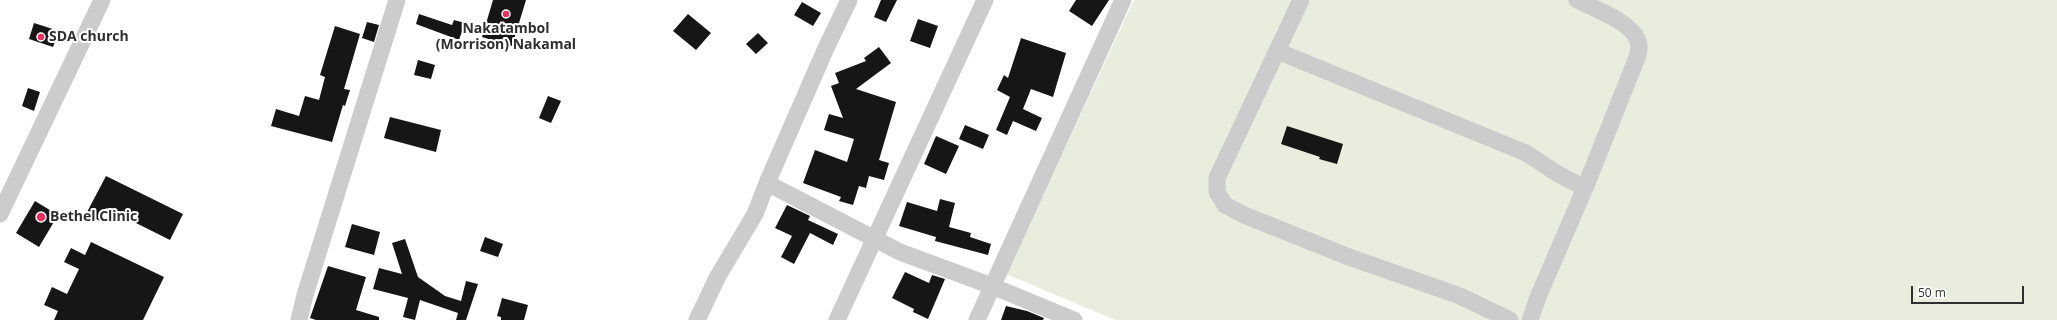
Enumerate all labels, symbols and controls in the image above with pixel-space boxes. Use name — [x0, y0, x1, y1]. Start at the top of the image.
marker: Nakatambol (Morrison) Nakamal — [501, 9, 511, 19]
place label: Nakatambol (Morrison) Nakamal — [436, 21, 576, 54]
place label: SDA church — [49, 29, 129, 45]
marker: SDA church — [36, 32, 46, 42]
place label: Bethel Clinic — [50, 209, 137, 225]
marker: Bethel Clinic — [35, 211, 47, 223]
scale bar — [1913, 278, 2026, 304]
text: 50 m — [1918, 284, 1946, 301]

